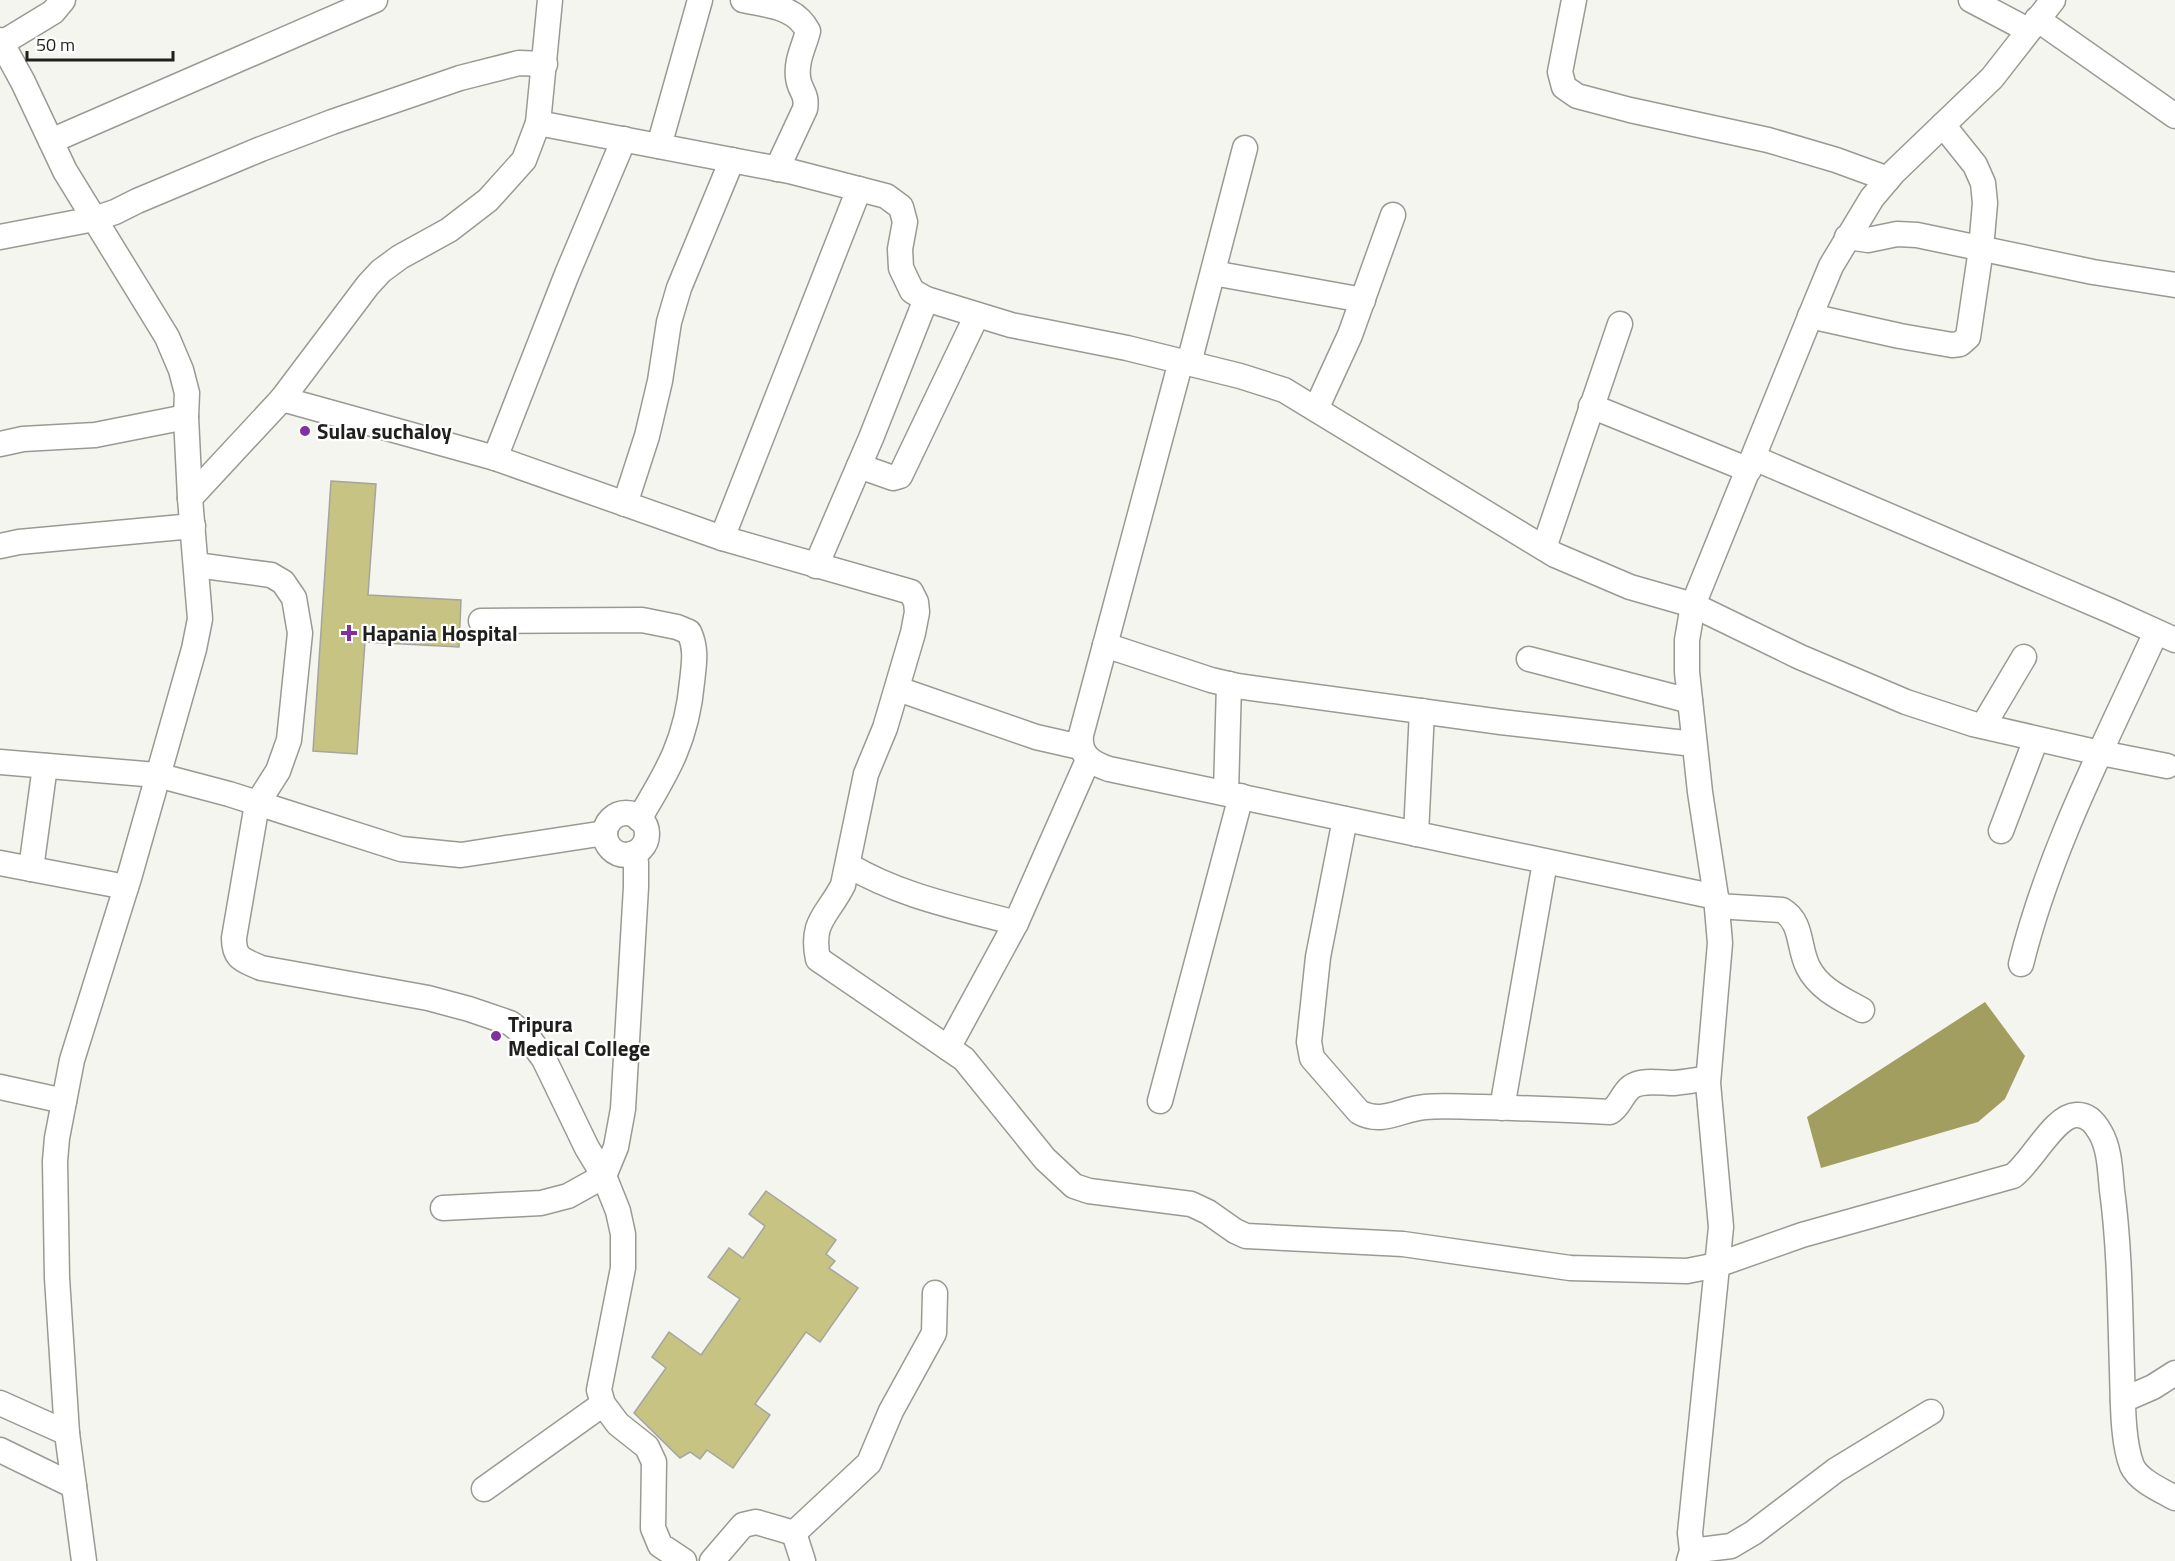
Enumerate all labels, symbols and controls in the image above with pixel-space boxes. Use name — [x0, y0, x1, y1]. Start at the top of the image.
scale bar — [27, 24, 172, 62]
text: 50 m — [36, 31, 75, 58]
place label: Sulav suchaloy — [317, 415, 452, 447]
marker: Sulav suchaloy — [298, 424, 312, 438]
place label: Hapania Hospital — [362, 617, 518, 649]
marker: Hapania Hospital — [340, 624, 358, 642]
place label: Tripura Medical College — [508, 1008, 650, 1064]
marker: Tripura Medical College — [489, 1029, 503, 1043]

